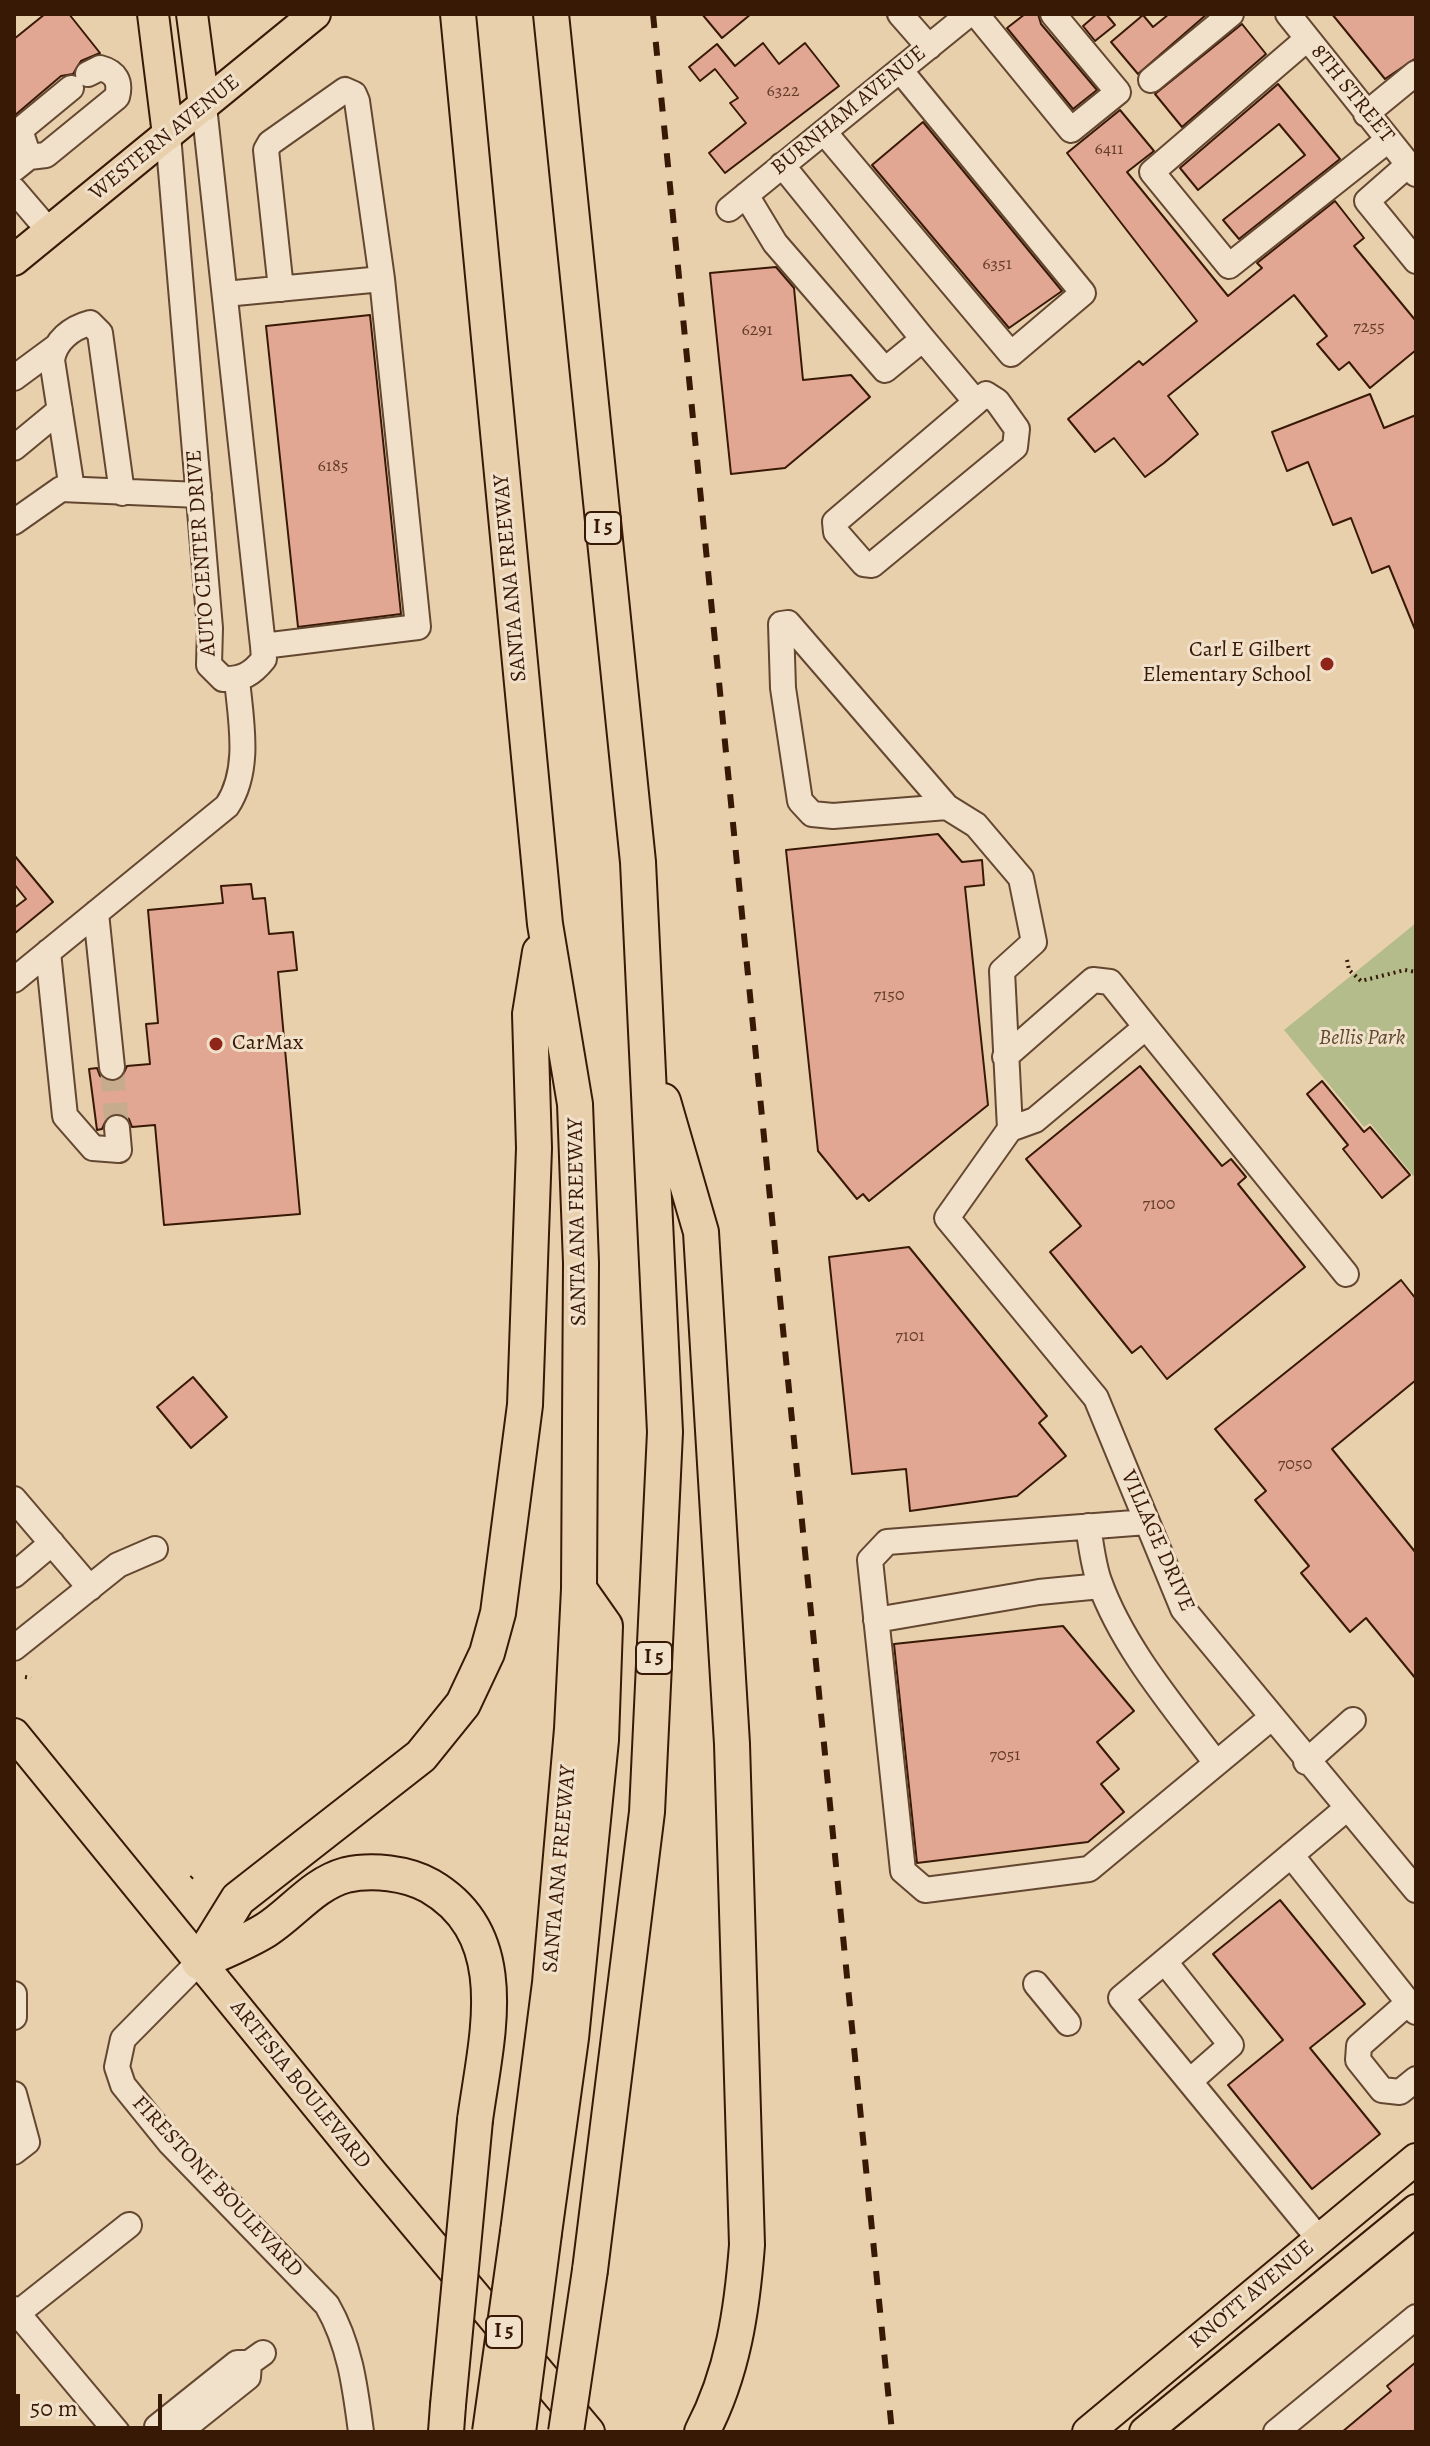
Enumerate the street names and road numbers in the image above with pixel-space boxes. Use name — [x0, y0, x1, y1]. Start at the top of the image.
street label: BURNHAM AVENUE — [766, 40, 932, 182]
street label: 8TH STREET — [1304, 40, 1400, 148]
street label: WESTERN AVENUE — [84, 69, 246, 207]
street label: AUTO CENTER DRIVE — [182, 449, 222, 657]
street label: SANTA ANA FREEWAY — [489, 473, 533, 683]
road number: I 5 — [585, 512, 621, 544]
street label: SANTA ANA FREEWAY — [563, 1118, 593, 1326]
street label: VILLAGE DRIVE — [1114, 1466, 1200, 1616]
road number: I 5 — [636, 1642, 672, 1674]
street label: SANTA ANA FREEWAY — [538, 1764, 582, 1974]
street label: ARTESIA BOULEVARD — [224, 1995, 376, 2175]
street label: FIRESTONE BOULEVARD — [126, 2091, 308, 2283]
street label: KNOTT AVENUE — [1184, 2235, 1320, 2355]
road number: I 5 — [486, 2316, 522, 2348]

